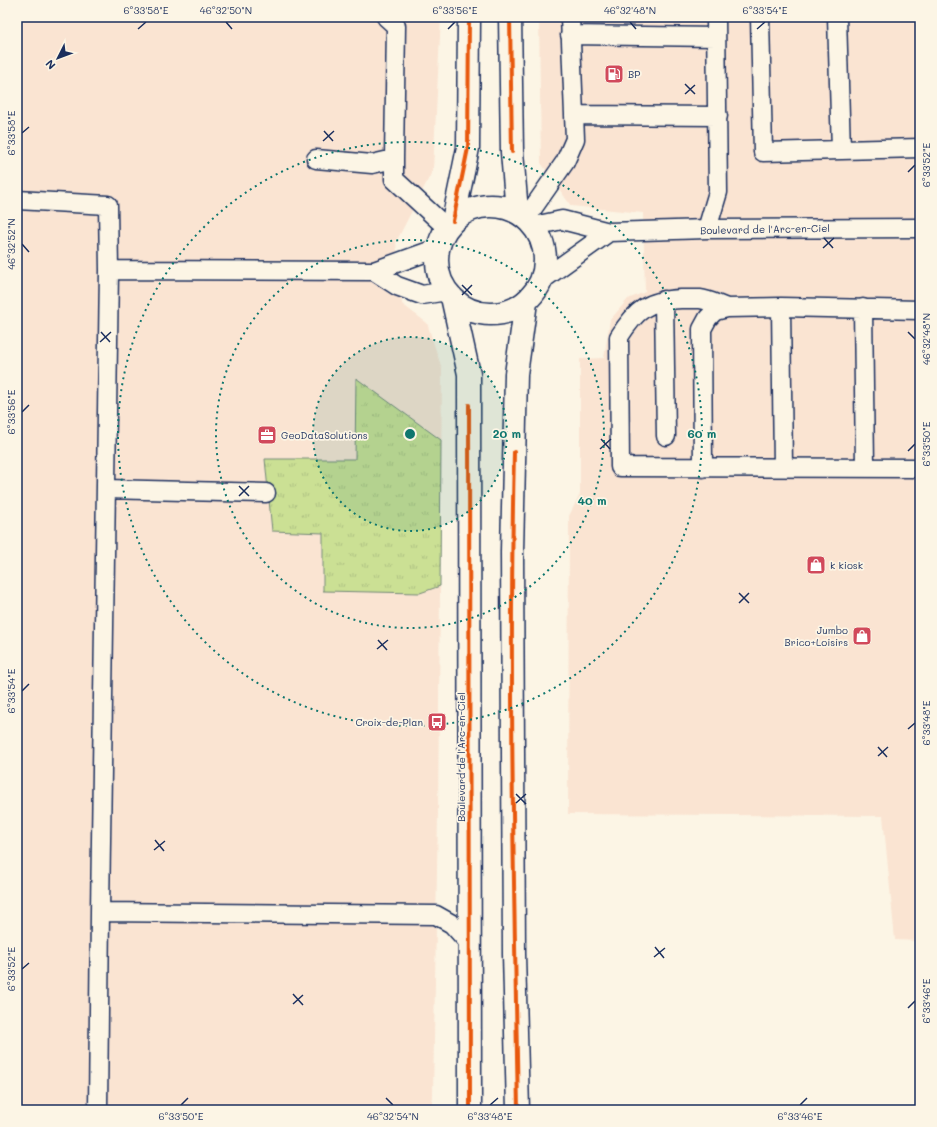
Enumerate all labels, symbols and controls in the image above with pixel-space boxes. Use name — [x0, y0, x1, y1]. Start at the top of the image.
text: 6°33'58"E — [124, 3, 169, 17]
text: 46°32'50"N — [200, 3, 252, 17]
text: 6°33'56"E — [433, 3, 478, 17]
text: 46°32'48"N — [604, 3, 656, 17]
text: 6°33'54"E — [743, 3, 788, 17]
north arrow — [38, 38, 78, 78]
text: N — [42, 57, 59, 73]
fuel station icon: BP — [603, 63, 625, 85]
place label: BP — [628, 67, 640, 81]
text: 6°33'58"E — [4, 110, 18, 155]
text: 6°33'52"E — [919, 142, 933, 187]
text: 46°32'52"N — [4, 218, 18, 270]
street label: Boulevard de l'Arc-en-Ciel — [700, 221, 830, 237]
text: 46°32'48"N — [919, 313, 933, 365]
text: 6°33'56"E — [4, 389, 18, 434]
text: 6°33'50"E — [919, 421, 933, 467]
office icon: GeoDataSolutions — [256, 424, 278, 446]
text: 20 m — [493, 425, 521, 441]
text: 60 m — [688, 425, 716, 441]
centre of rings — [403, 427, 417, 441]
place label: GeoDataSolutions — [281, 428, 368, 442]
text: 40 m — [577, 492, 607, 508]
shop icon: k kiosk — [805, 554, 827, 576]
place label: k kiosk — [830, 558, 863, 572]
place label: Jumbo Brico+Loisirs — [784, 623, 848, 649]
shop icon: Jumbo Brico+Loisirs — [851, 625, 873, 647]
text: 6°33'54"E — [4, 668, 18, 713]
street label: Boulevard de l'Arc-en-Ciel — [454, 692, 468, 822]
text: 6°33'48"E — [919, 700, 933, 746]
bus stop icon: Croix-de-Plan — [426, 711, 448, 733]
place label: Croix-de-Plan — [355, 715, 423, 729]
text: 6°33'52"E — [4, 946, 18, 991]
text: 6°33'46"E — [919, 978, 933, 1024]
text: 6°33'50"E — [158, 1109, 204, 1123]
text: 46°32'54"N — [367, 1109, 419, 1123]
text: 6°33'48"E — [468, 1109, 513, 1123]
text: 6°33'46"E — [778, 1109, 823, 1123]

